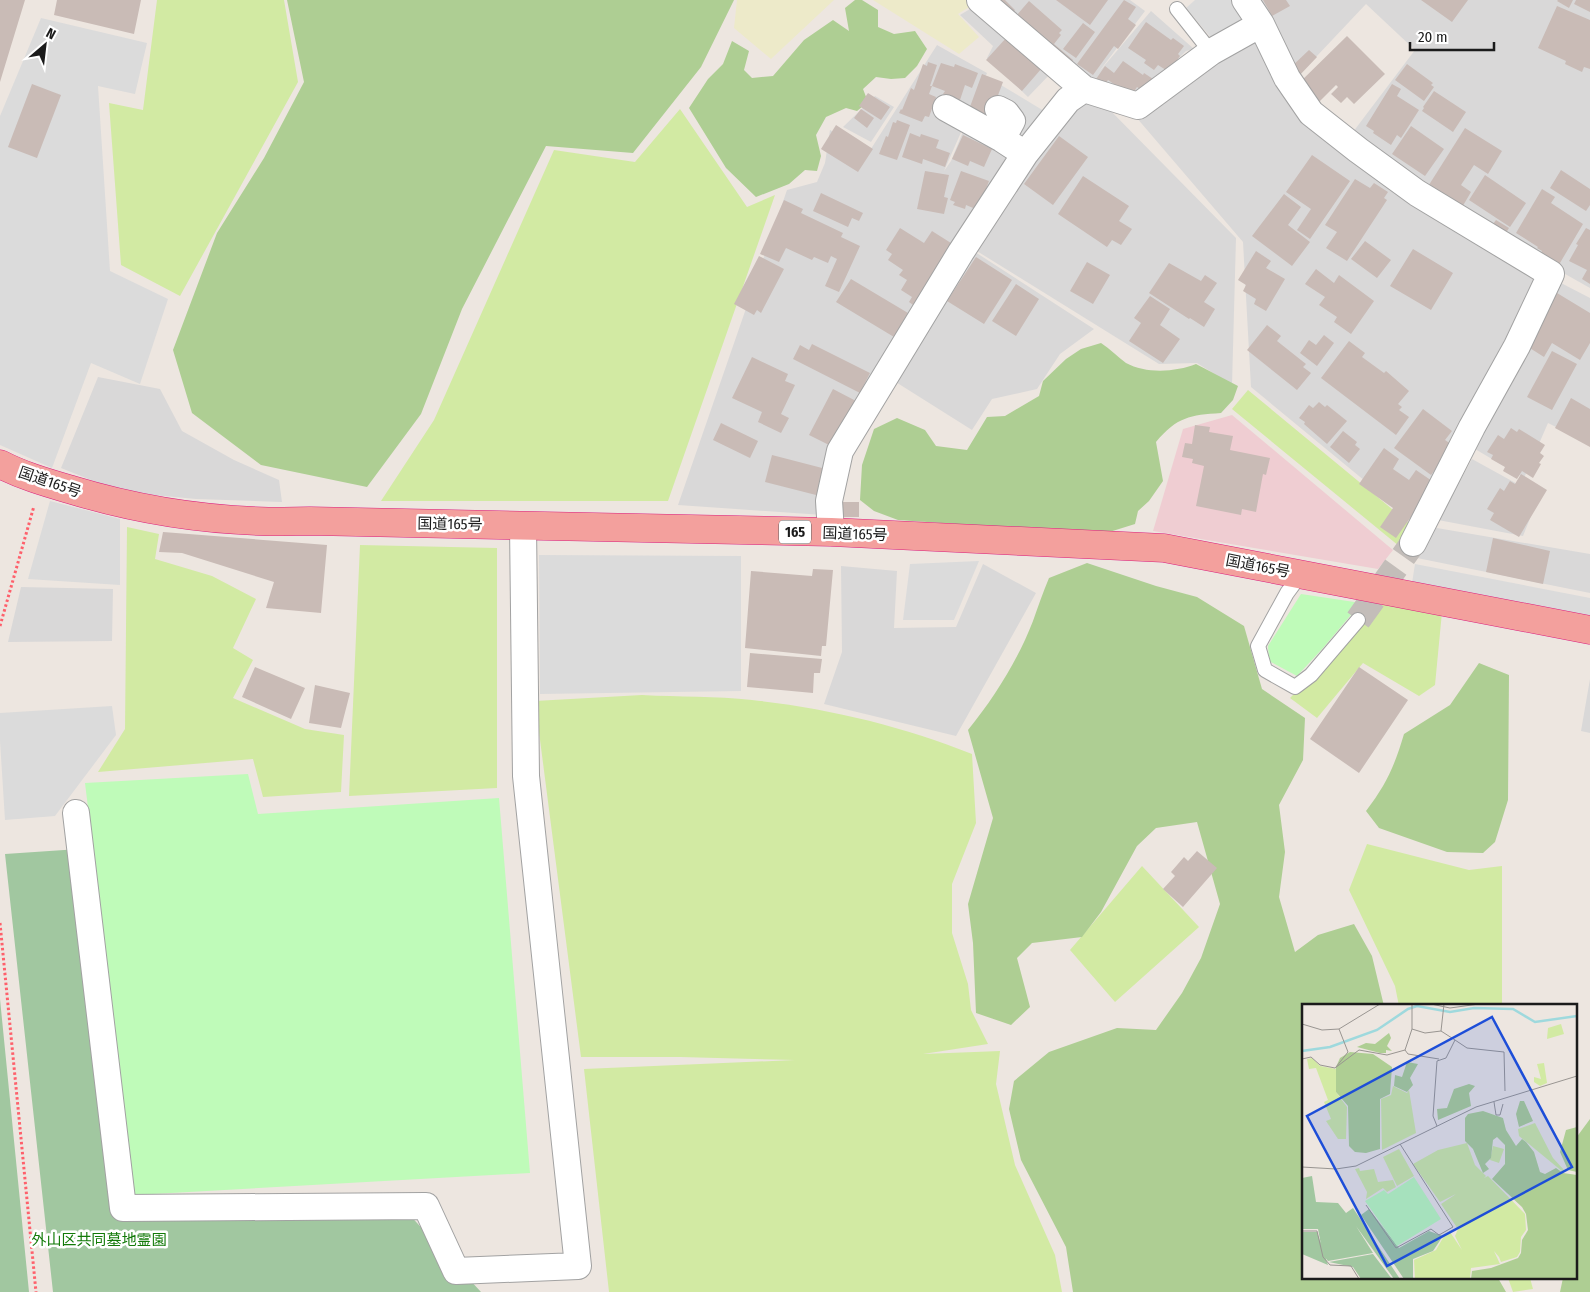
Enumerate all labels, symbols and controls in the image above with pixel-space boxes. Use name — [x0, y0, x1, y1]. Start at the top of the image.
north arrow — [20, 20, 70, 70]
scale bar — [1410, 20, 1494, 52]
text: N — [43, 24, 59, 43]
text: 20 m — [1418, 28, 1448, 46]
street label: 国道165号 — [16, 463, 84, 501]
street label: 国道165号 — [417, 514, 483, 534]
road number: 165 — [779, 520, 811, 544]
street label: 国道165号 — [822, 524, 888, 544]
street label: 国道165号 — [1224, 551, 1292, 581]
inset map — [1302, 1004, 1578, 1280]
park label: 外山区共同墓地霊園 — [31, 1231, 167, 1249]

